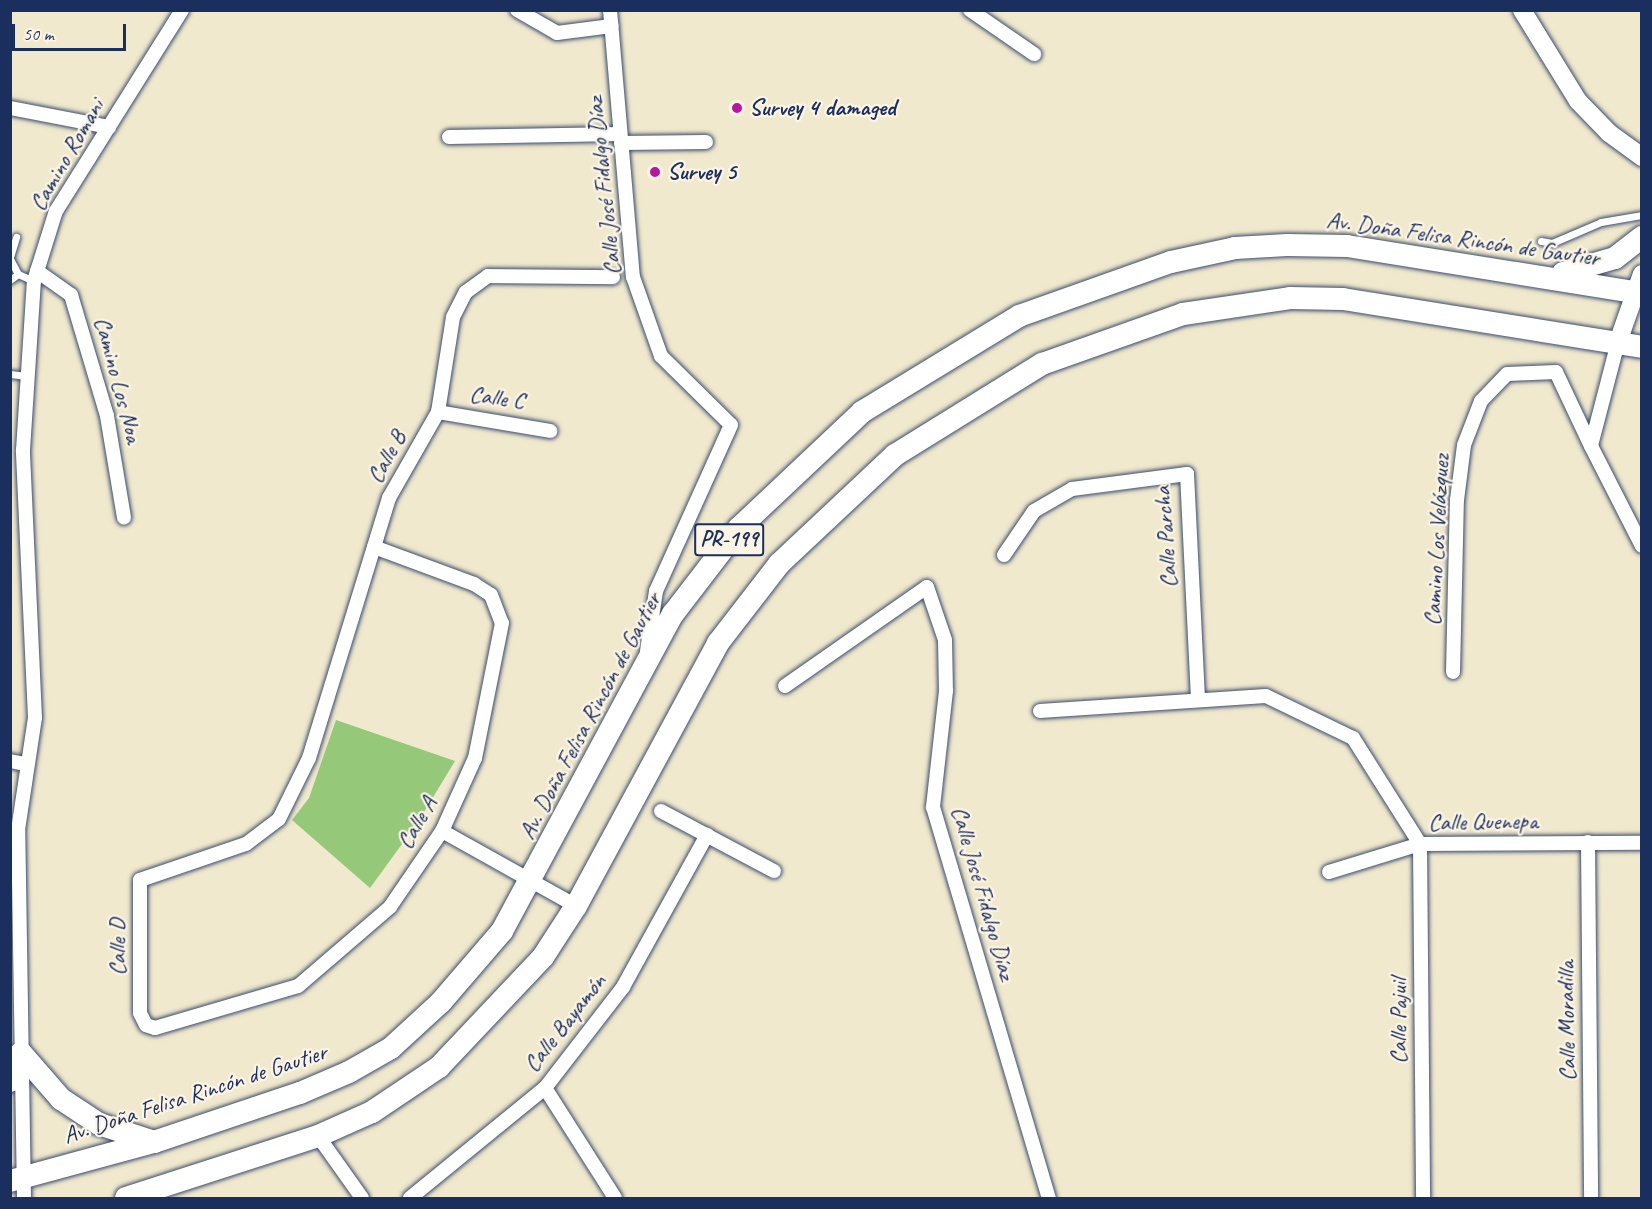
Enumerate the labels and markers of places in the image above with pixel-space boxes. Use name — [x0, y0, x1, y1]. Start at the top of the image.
place label: Survey 4 damaged — [749, 94, 896, 122]
marker: Survey 4 damaged — [730, 101, 744, 115]
place label: Survey 5 — [667, 158, 736, 186]
marker: Survey 5 — [648, 165, 662, 179]

